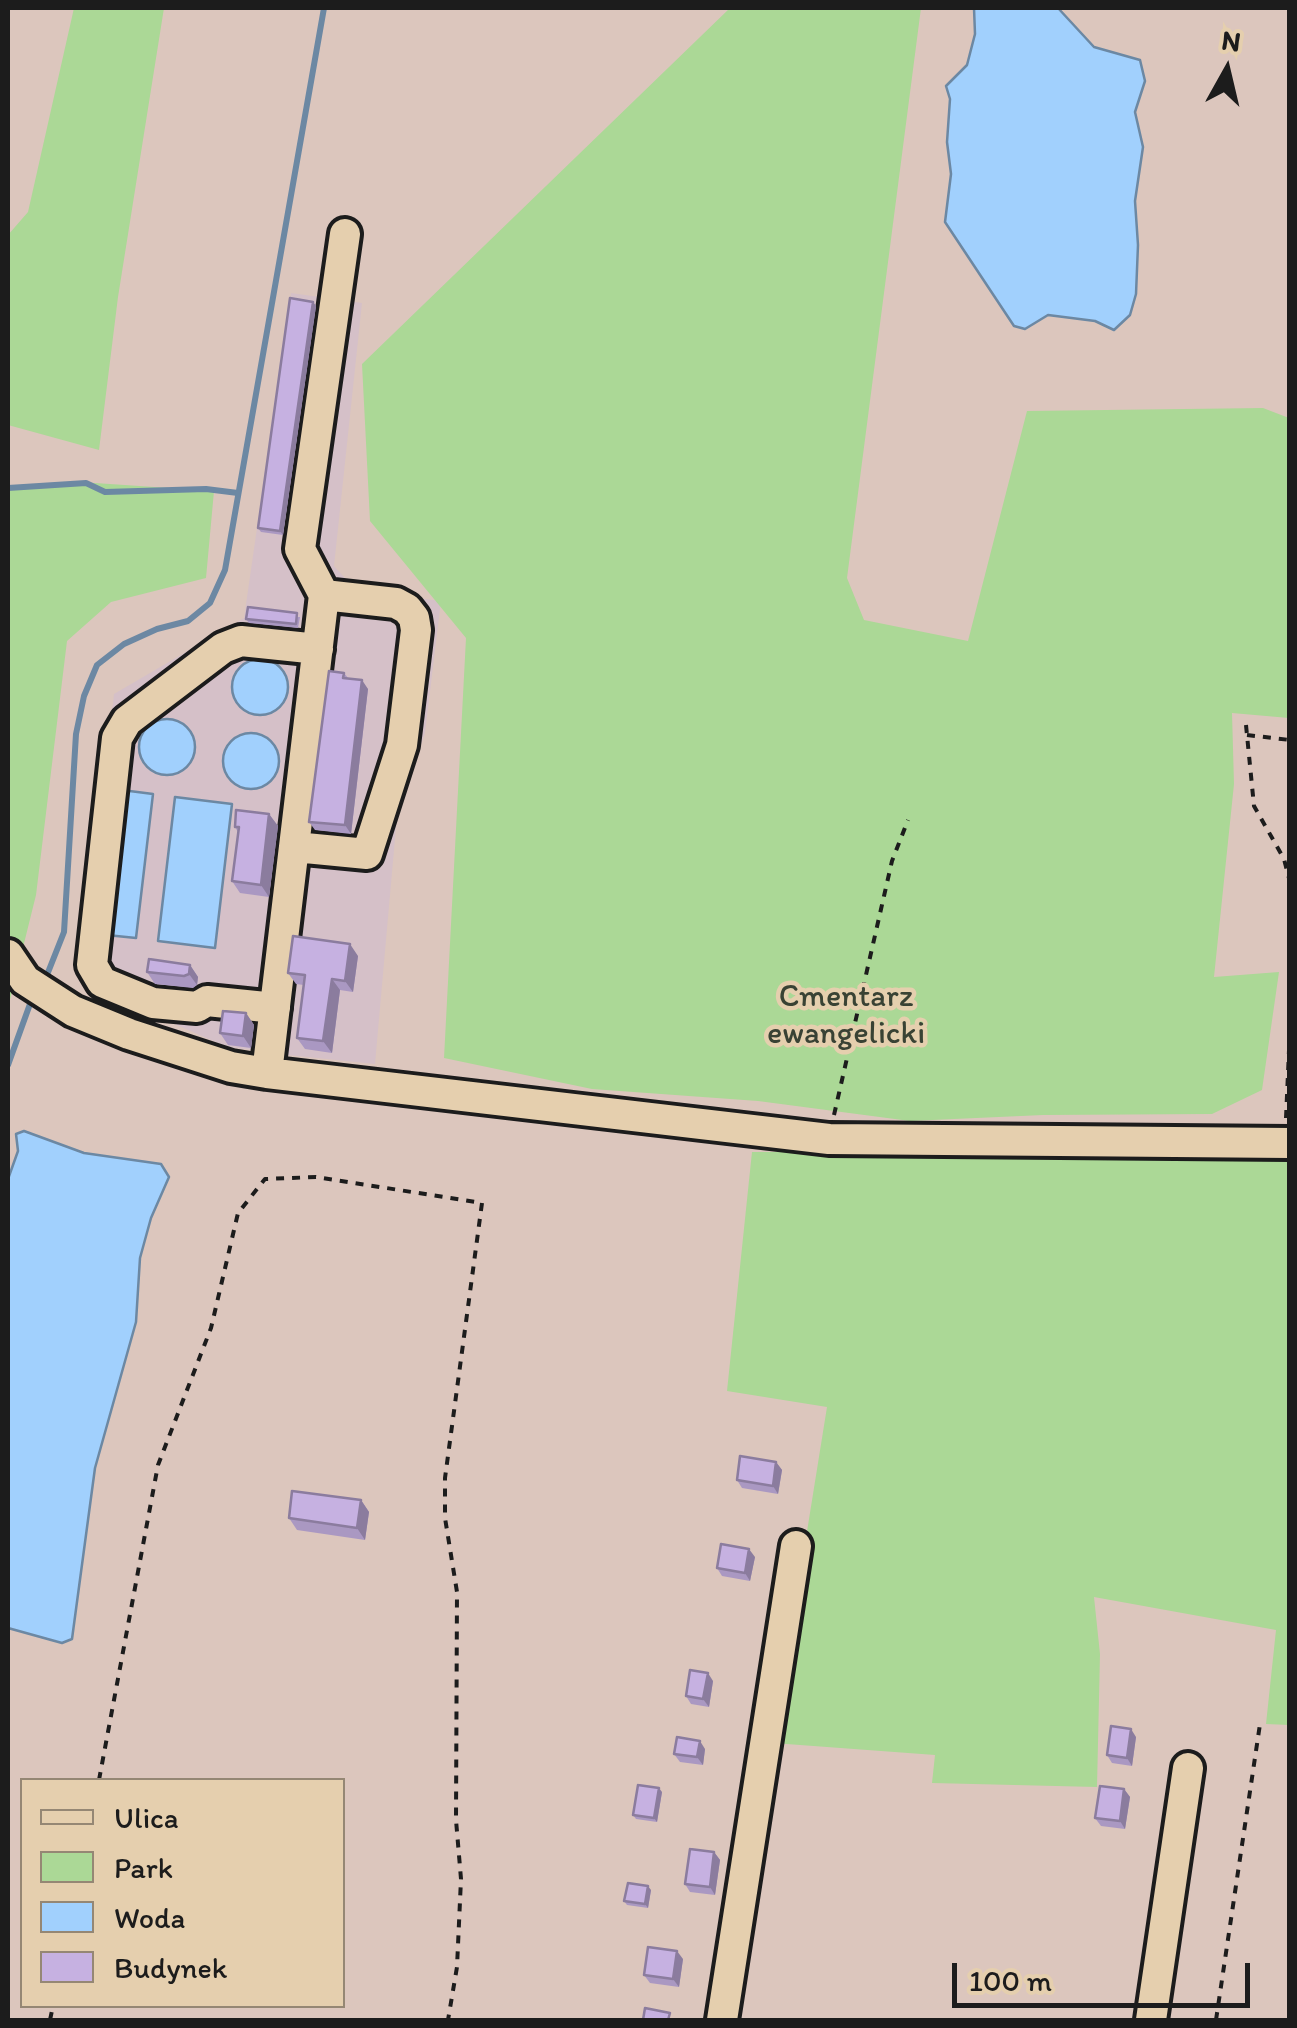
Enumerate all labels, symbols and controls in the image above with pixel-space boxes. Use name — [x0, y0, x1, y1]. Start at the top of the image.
north arrow — [1177, 20, 1277, 120]
text: N — [1219, 22, 1243, 58]
park label: Cmentarz ewangelicki — [767, 979, 925, 1054]
legend — [20, 1778, 345, 2008]
text: Ulica — [114, 1799, 178, 1836]
text: Park — [114, 1849, 173, 1886]
text: Woda — [114, 1899, 185, 1936]
scale bar — [957, 1943, 1254, 2005]
text: Budynek — [114, 1949, 227, 1986]
text: 100 m — [969, 1962, 1052, 1999]

